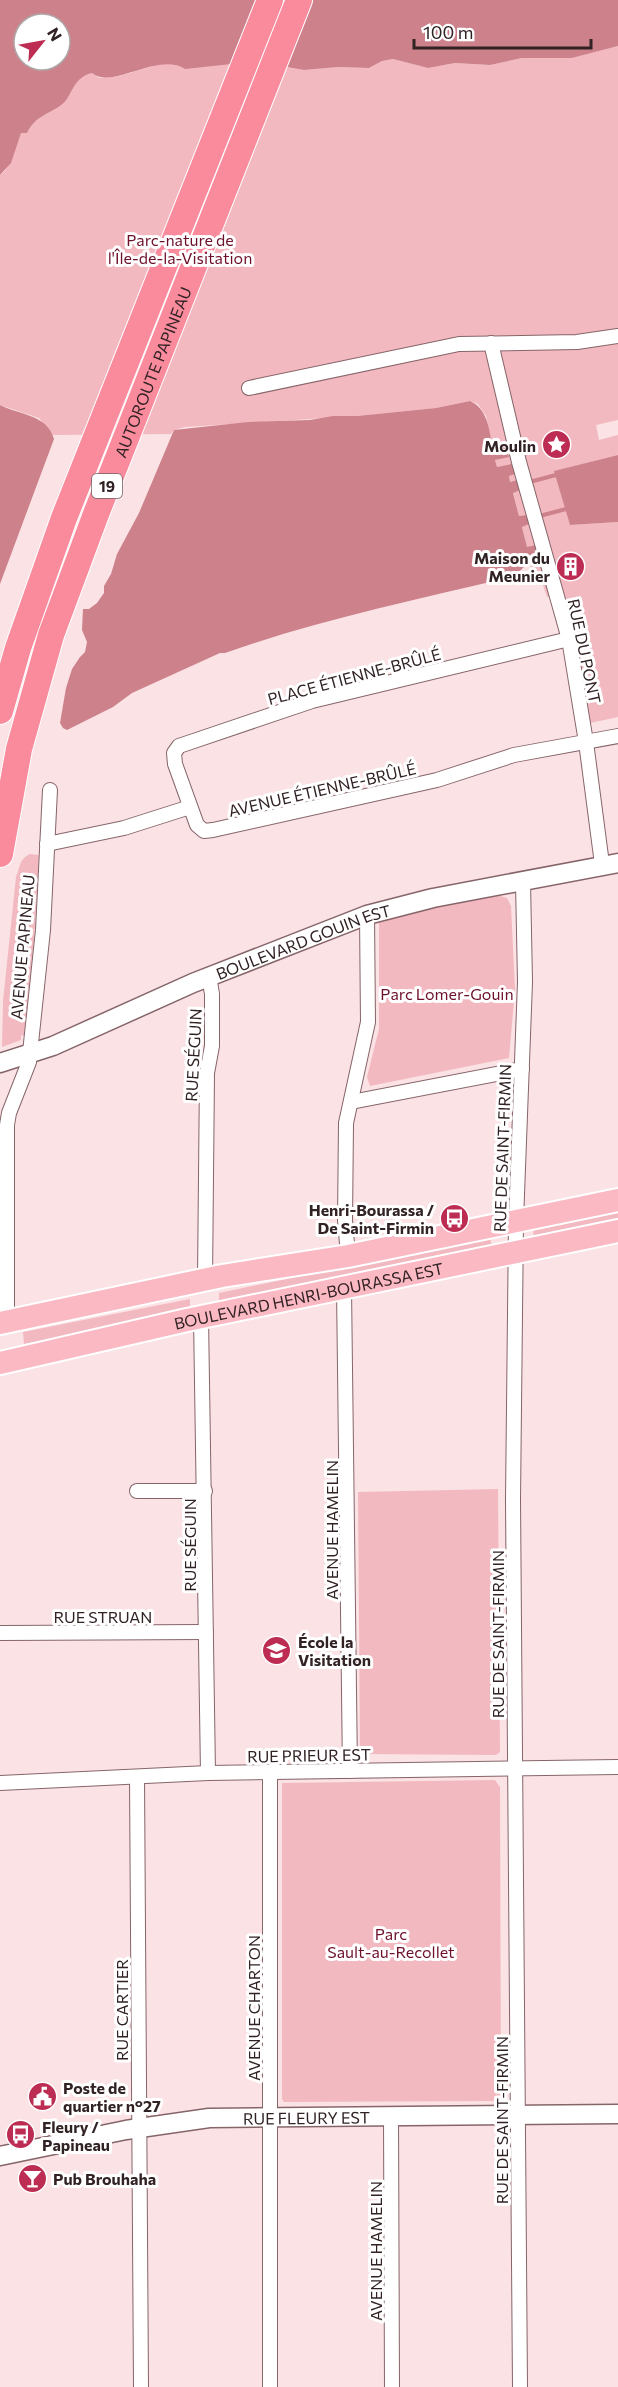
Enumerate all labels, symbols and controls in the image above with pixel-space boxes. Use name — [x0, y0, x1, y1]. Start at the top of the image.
north arrow — [12, 12, 72, 72]
scale bar — [414, 12, 591, 50]
text: 100 m — [423, 21, 473, 43]
text: N — [44, 24, 67, 44]
park label: Parc-nature de l'Île-de-la-Visitation — [108, 230, 252, 267]
street label: AUTOROUTE PAPINEAU — [110, 284, 194, 460]
place icon: Moulin — [541, 429, 573, 461]
place label: Moulin — [484, 436, 536, 455]
road number: 19 — [92, 474, 122, 498]
place label: Maison du Meunier — [474, 548, 550, 585]
building icon: Maison du Meunier — [555, 550, 587, 582]
street label: RUE DU PONT — [565, 597, 605, 705]
street label: PLACE ÉTIENNE-BRÛLÉ — [265, 644, 443, 708]
street label: AVENUE ÉTIENNE-BRÛLÉ — [226, 758, 418, 820]
street label: AVENUE PAPINEAU — [6, 874, 38, 1020]
street label: BOULEVARD GOUIN EST — [213, 900, 392, 983]
park label: Parc Lomer-Gouin — [380, 984, 514, 1003]
street label: RUE SÉGUIN — [181, 1008, 205, 1102]
street label: RUE DE SAINT-FIRMIN — [490, 1064, 514, 1232]
place label: Henri-Bourassa / De Saint-Firmin — [309, 1200, 435, 1237]
bus stop icon: Henri-Bourassa / De Saint-Firmin — [439, 1202, 471, 1234]
street label: BOULEVARD HENRI-BOURASSA EST — [172, 1258, 445, 1332]
street label: AVENUE HAMELIN — [322, 1460, 341, 1600]
street label: RUE SÉGUIN — [180, 1498, 199, 1592]
street label: RUE DE SAINT-FIRMIN — [488, 1550, 507, 1718]
street label: RUE STRUAN — [54, 1607, 152, 1626]
place label: École la Visitation — [298, 1632, 371, 1669]
school or university icon: École la Visitation — [261, 1634, 293, 1666]
street label: RUE PRIEUR EST — [247, 1744, 371, 1766]
park label: Parc Sault-au-Recollet — [327, 1924, 455, 1961]
street label: AVENUE CHARTON — [244, 1935, 263, 2081]
street label: RUE CARTIER — [112, 1959, 131, 2061]
street label: RUE DE SAINT-FIRMIN — [492, 2036, 511, 2204]
place label: Poste de quartier n°27 — [63, 2078, 161, 2115]
public building icon: Poste de quartier n°27 — [26, 2080, 58, 2112]
street label: RUE FLEURY EST — [243, 2107, 370, 2127]
place label: Fleury / Papineau — [42, 2117, 110, 2154]
bus stop icon: Fleury / Papineau — [5, 2119, 37, 2151]
bar icon: Pub Brouhaha — [16, 2162, 48, 2194]
place label: Pub Brouhaha — [53, 2169, 156, 2188]
street label: AVENUE HAMELIN — [366, 2181, 385, 2321]

